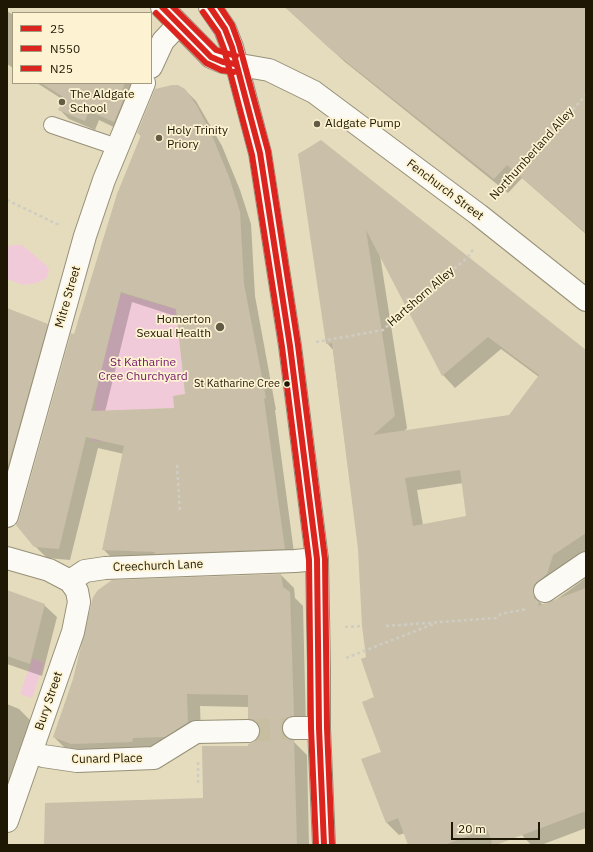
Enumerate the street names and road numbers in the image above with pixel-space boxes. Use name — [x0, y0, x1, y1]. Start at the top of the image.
street label: Northumberland Alley — [487, 105, 577, 203]
street label: Fenchurch Street — [404, 156, 486, 224]
street label: Mitre Street — [52, 264, 84, 330]
street label: Hartshorn Alley — [385, 264, 457, 330]
street label: Creechurch Lane — [113, 557, 203, 575]
street label: Bury Street — [32, 670, 66, 732]
street label: Cunard Place — [71, 751, 143, 767]

